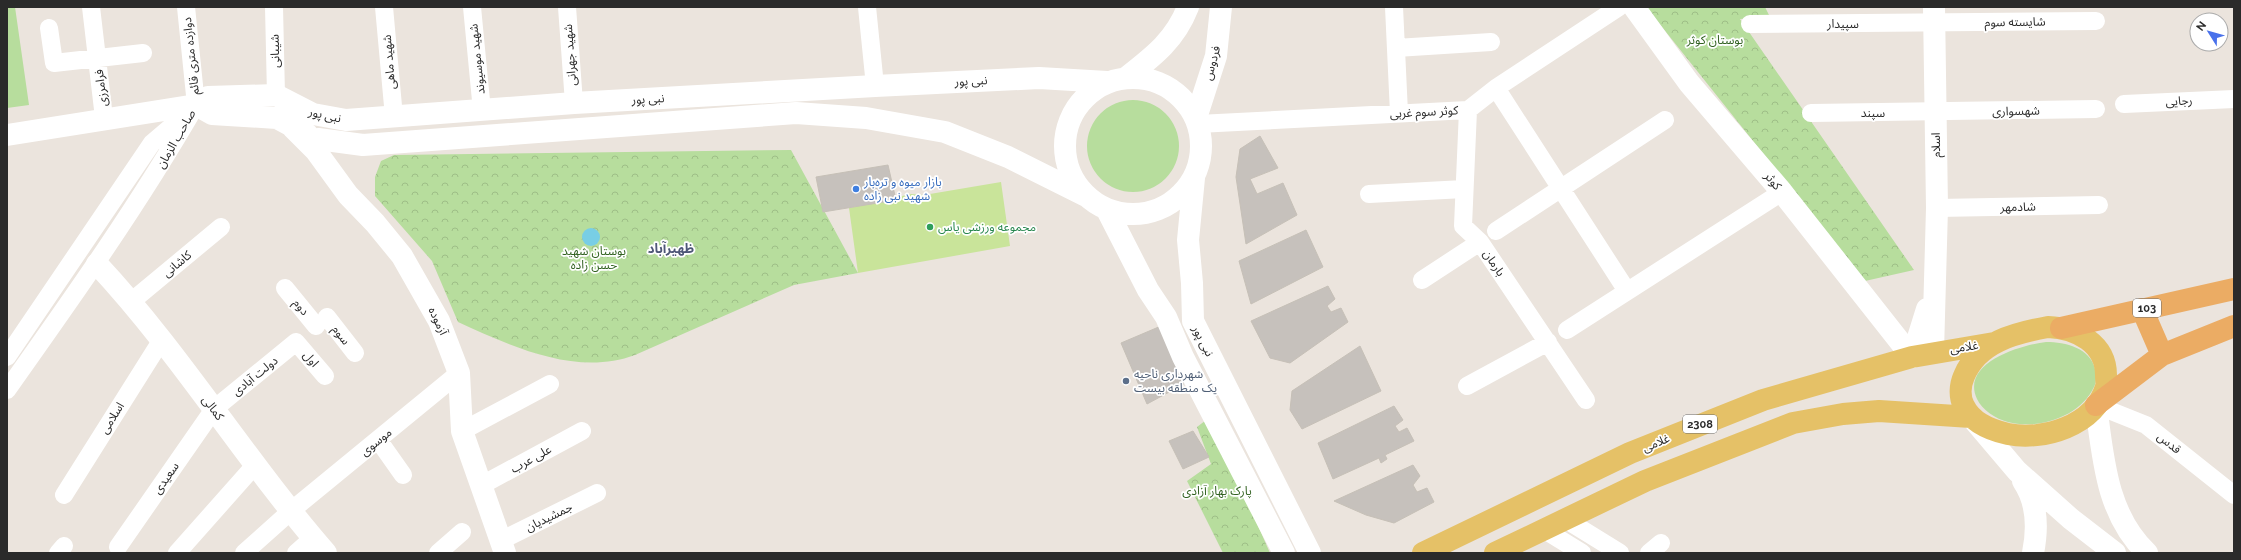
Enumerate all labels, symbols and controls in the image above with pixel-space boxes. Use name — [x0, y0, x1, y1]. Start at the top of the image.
north arrow — [2189, 12, 2229, 52]
street label: شایسته سوم — [1984, 14, 2046, 32]
street label: دوازده متری قائم — [180, 16, 204, 96]
street label: سپیدار — [1826, 17, 1859, 32]
text: N — [2194, 19, 2209, 34]
street label: شهید موسیوند — [466, 23, 488, 95]
street label: شهید جهرانی — [561, 24, 579, 86]
park label: بوستان کوثر — [1686, 33, 1743, 47]
street label: شیبانی — [268, 34, 282, 68]
street label: شهید ماهی — [380, 34, 398, 90]
street label: فردوس — [1201, 44, 1223, 82]
street label: فرامرزی — [92, 69, 110, 107]
street label: نبی پور — [953, 73, 988, 90]
street label: نبی پور — [630, 91, 665, 108]
street label: رجایی — [2165, 93, 2193, 109]
street label: کوثر سوم غربی — [1389, 103, 1460, 123]
street label: نبی پور — [306, 104, 343, 127]
street label: شهسواری — [1992, 104, 2040, 118]
street label: سپند — [1861, 106, 1885, 121]
street label: صاحب الزمان — [153, 107, 199, 171]
street label: اسلام — [1929, 132, 1945, 158]
street label: کوثر — [1761, 168, 1785, 194]
place label: بازار میوه و تره‌بار شهید نبی زاده — [863, 175, 942, 203]
marker: بازار میوه و تره‌بار شهید نبی زاده — [851, 184, 861, 194]
street label: شادمهر — [1999, 200, 2036, 214]
place label: مجموعه ورزشی یاس — [938, 220, 1036, 234]
marker: مجموعه ورزشی یاس — [925, 222, 935, 232]
district label: ظهیرآباد — [648, 241, 695, 256]
park label: بوستان شهید حسن زاده — [562, 244, 626, 272]
street label: کاشانی — [160, 247, 195, 280]
street label: بارمان — [1480, 247, 1508, 279]
street label: دوم — [289, 296, 312, 319]
road number: 103 — [2133, 299, 2161, 317]
street label: آزموده — [425, 305, 451, 338]
street label: سوم — [327, 322, 353, 349]
street label: نبی پور — [1188, 322, 1217, 359]
street label: غلامی — [1949, 338, 1979, 356]
street label: اول — [300, 348, 322, 370]
street label: دولت آبادی — [229, 353, 281, 399]
place label: شهرداری ناحیه یک منطقه بیست — [1134, 367, 1217, 395]
marker: شهرداری ناحیه یک منطقه بیست — [1121, 376, 1131, 386]
street label: کمالی — [199, 393, 227, 424]
street label: اسلامی — [97, 400, 127, 436]
road number: 2308 — [1683, 415, 1717, 433]
street label: موسوی — [358, 425, 394, 459]
street label: قدس — [2154, 429, 2184, 457]
street label: غلامی — [1640, 431, 1672, 455]
street label: علی عرب — [508, 442, 554, 476]
street label: سعیدی — [150, 459, 182, 497]
park label: پارک بهار آزادی — [1182, 484, 1252, 499]
street label: جمشیدیان — [523, 500, 575, 534]

